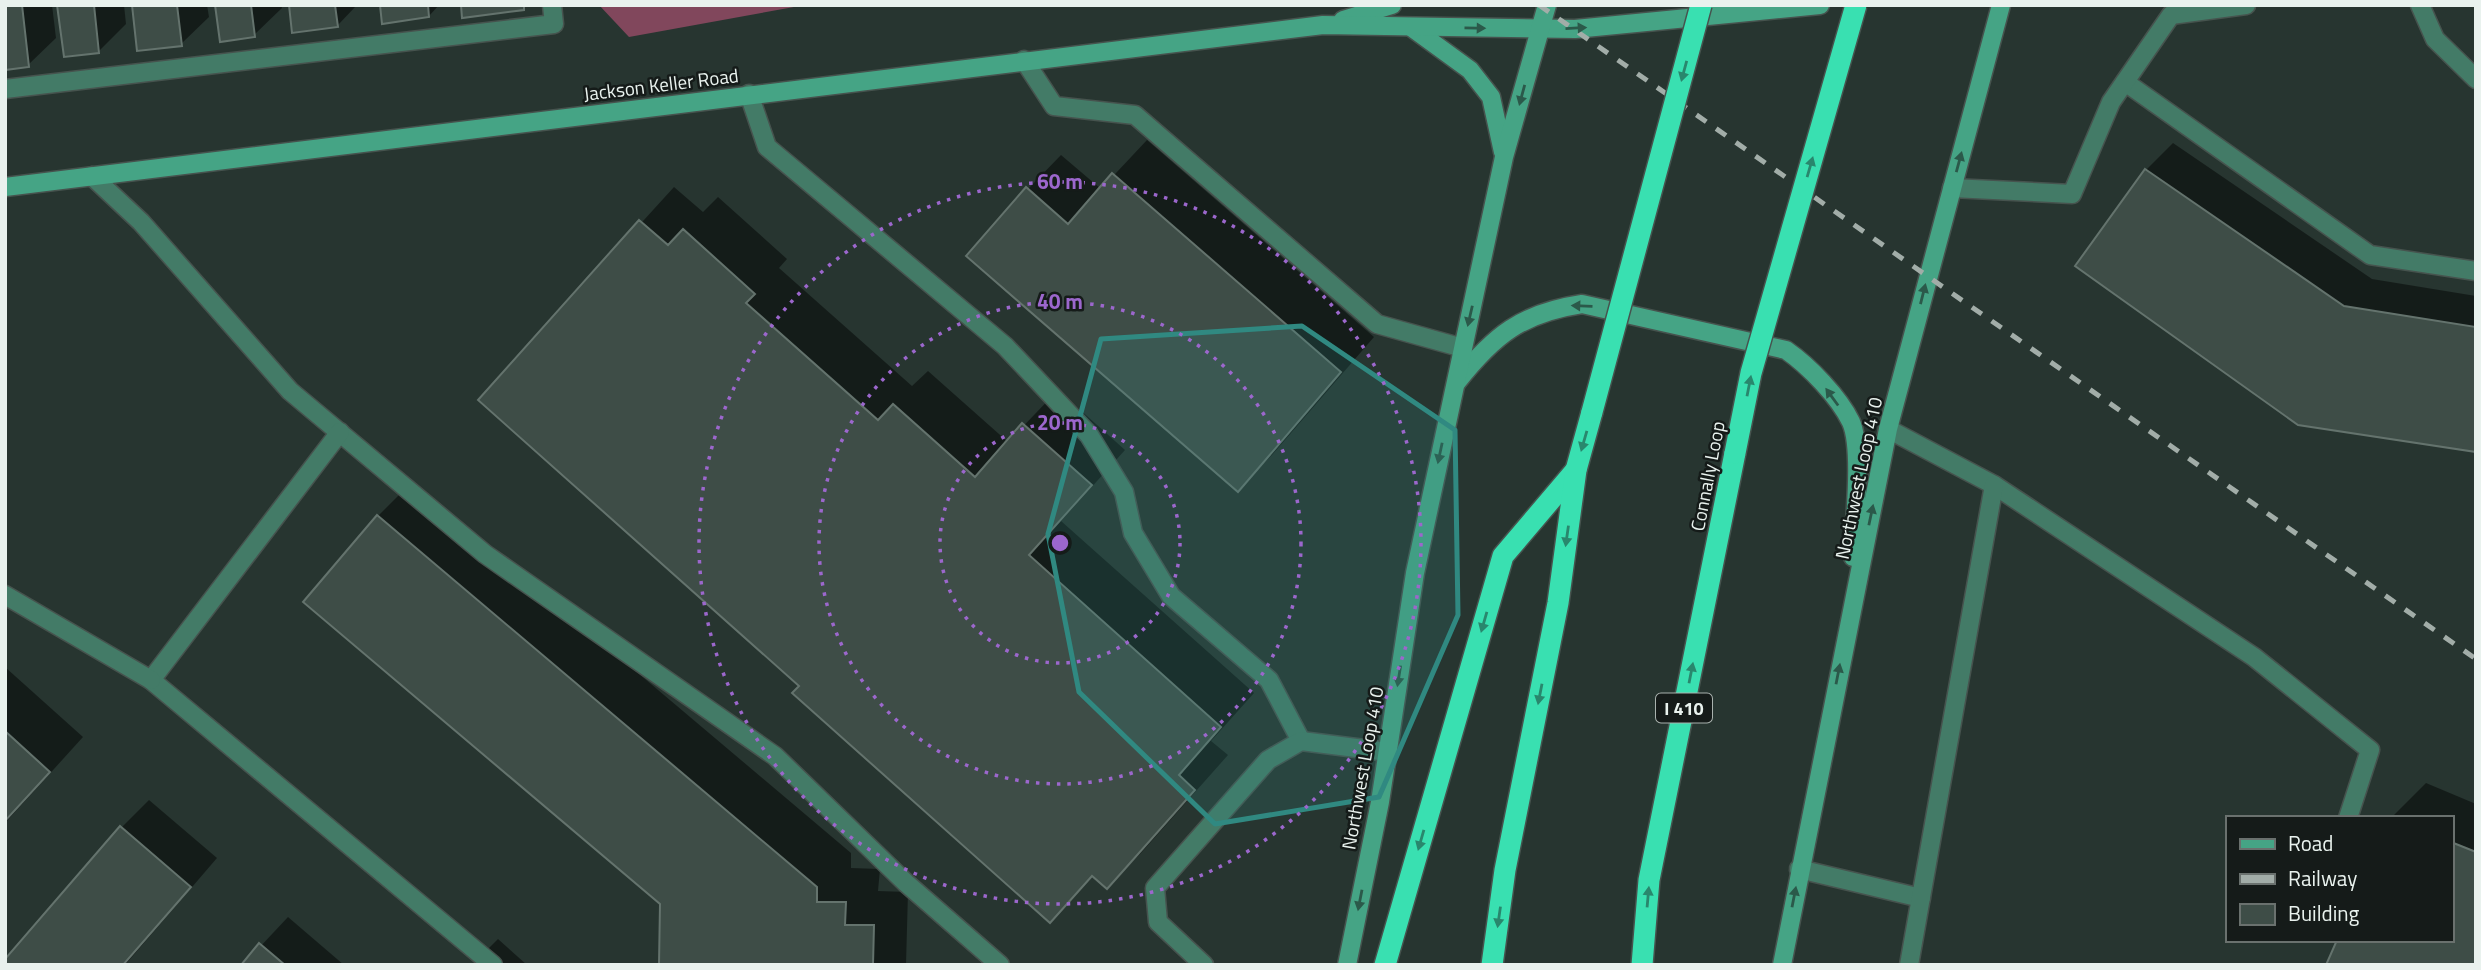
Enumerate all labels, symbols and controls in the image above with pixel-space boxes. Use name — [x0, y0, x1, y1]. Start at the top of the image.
one-way arrow — [1465, 22, 1487, 34]
one-way arrow — [1565, 23, 1587, 34]
street label: Jackson Keller Road — [582, 60, 740, 108]
one-way arrow — [1678, 60, 1689, 82]
one-way arrow — [1516, 85, 1526, 106]
one-way arrow — [1954, 151, 1965, 173]
one-way arrow — [1805, 156, 1816, 178]
text: 60 m — [1037, 165, 1083, 197]
one-way arrow — [1918, 283, 1929, 305]
text: 40 m — [1037, 285, 1083, 317]
one-way arrow — [1571, 301, 1593, 312]
one-way arrow — [1464, 305, 1475, 327]
one-way arrow — [1743, 375, 1754, 397]
one-way arrow — [1826, 388, 1840, 406]
street label: Northwest Loop 410 — [1827, 394, 1889, 562]
text: 20 m — [1037, 406, 1083, 438]
street label: Connally Loop — [1682, 419, 1732, 533]
one-way arrow — [1578, 430, 1589, 452]
one-way arrow — [1434, 442, 1445, 464]
one-way arrow — [1865, 504, 1876, 526]
one-way arrow — [1561, 525, 1572, 547]
centre of rings — [1048, 531, 1072, 555]
one-way arrow — [1479, 612, 1489, 633]
one-way arrow — [1685, 662, 1696, 684]
one-way arrow — [1833, 663, 1844, 685]
one-way arrow — [1393, 665, 1404, 687]
one-way arrow — [1535, 683, 1546, 705]
street label: Northwest Loop 410 — [1333, 684, 1391, 852]
road number: I 410 — [1656, 694, 1712, 722]
legend — [2226, 816, 2453, 942]
text: Road — [2288, 827, 2333, 859]
one-way arrow — [1415, 830, 1425, 851]
text: Railway — [2288, 862, 2357, 894]
one-way arrow — [1643, 886, 1654, 908]
one-way arrow — [1788, 886, 1799, 908]
one-way arrow — [1355, 889, 1366, 911]
text: Building — [2288, 897, 2360, 929]
one-way arrow — [1493, 907, 1504, 929]

